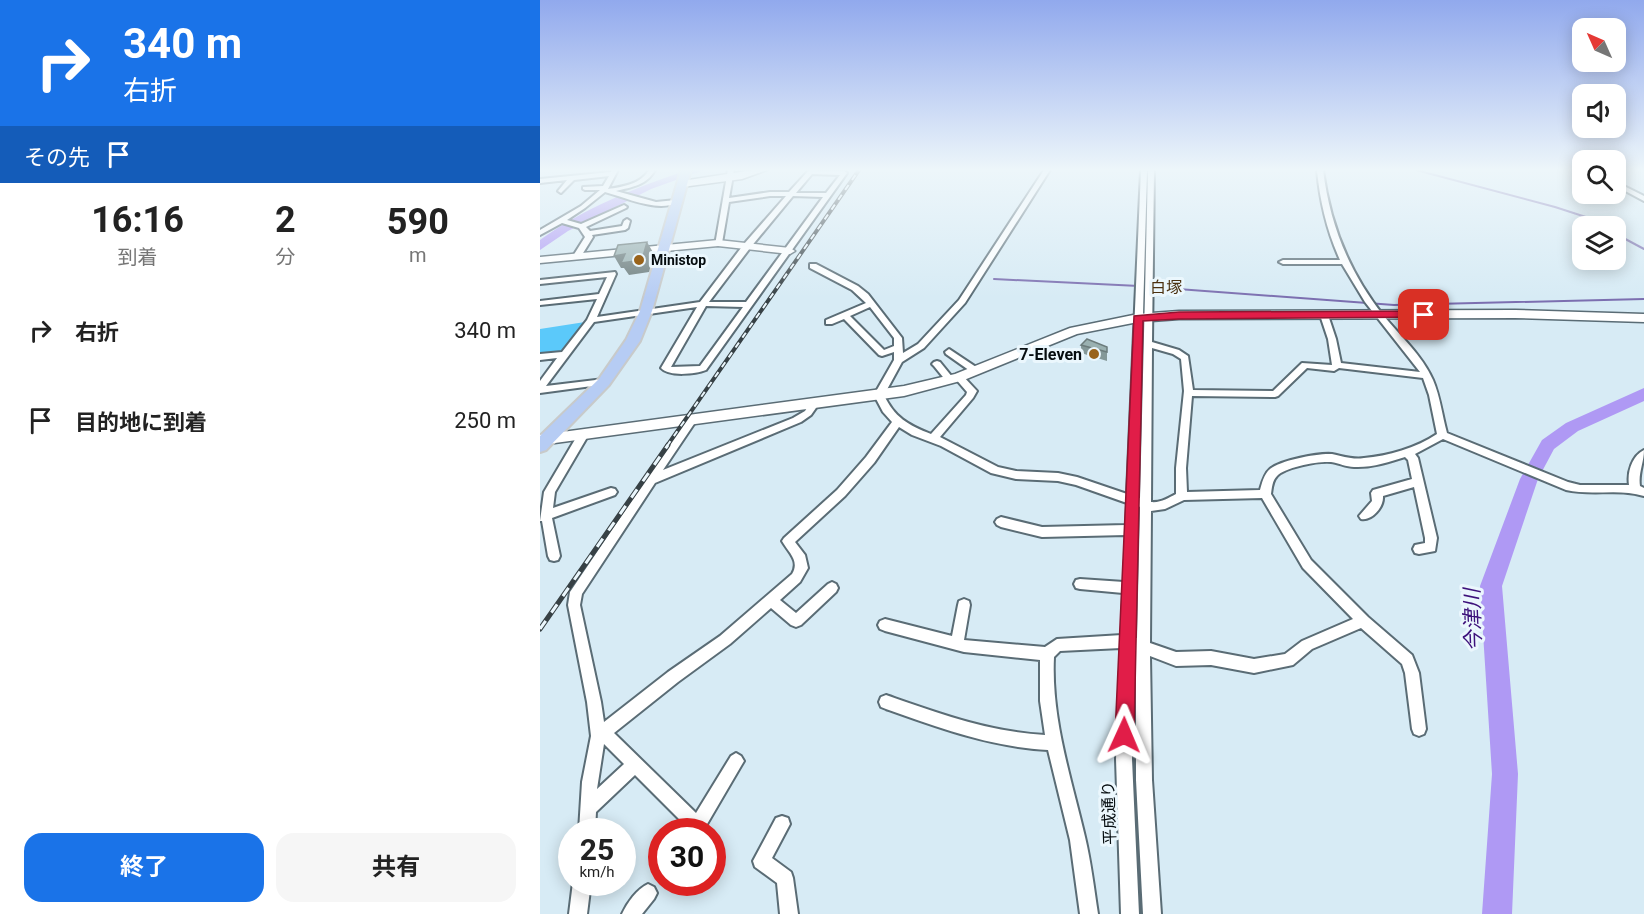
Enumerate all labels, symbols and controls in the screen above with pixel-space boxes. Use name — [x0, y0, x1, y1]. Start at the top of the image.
north arrow — [1572, 18, 1626, 72]
map controls — [1572, 18, 1626, 270]
text: 340 m — [123, 19, 242, 68]
icon: right — [24, 24, 102, 102]
text: 右折 — [123, 75, 177, 107]
button: sound — [1572, 84, 1626, 138]
icon: arrive — [102, 138, 135, 171]
text: その先 — [24, 145, 90, 170]
button: search — [1572, 150, 1626, 204]
text: 16:16 — [91, 199, 184, 241]
text: 2 — [275, 199, 296, 241]
text: 590 — [387, 201, 449, 243]
button: layers — [1572, 216, 1626, 270]
text: m — [409, 243, 427, 267]
text: 到着 — [118, 245, 158, 269]
text: 分 — [275, 245, 295, 269]
place label: Ministop — [651, 252, 706, 268]
marker: Ministop — [632, 253, 646, 267]
district label: 白塚 — [1150, 278, 1182, 297]
pin — [1398, 289, 1449, 340]
icon: arrive — [1407, 298, 1440, 331]
icon: right — [24, 314, 57, 347]
text: 340 m — [454, 318, 516, 343]
text: 右折 — [75, 320, 119, 345]
place label: 7-Eleven — [1019, 345, 1082, 364]
marker: 7-Eleven — [1087, 347, 1101, 361]
icon: arrive — [24, 404, 57, 437]
text: 250 m — [454, 408, 516, 433]
text: 目的地に到着 — [75, 410, 207, 435]
water label: 今津川 — [1460, 586, 1486, 652]
position arrow — [1092, 703, 1156, 767]
street label: 平成通り — [1098, 781, 1120, 845]
speed limit sign: 30 — [648, 818, 726, 896]
text: 25 — [580, 832, 614, 867]
button: 終了 — [24, 833, 264, 902]
button: 共有 — [276, 833, 516, 902]
text: km/h — [579, 863, 615, 881]

